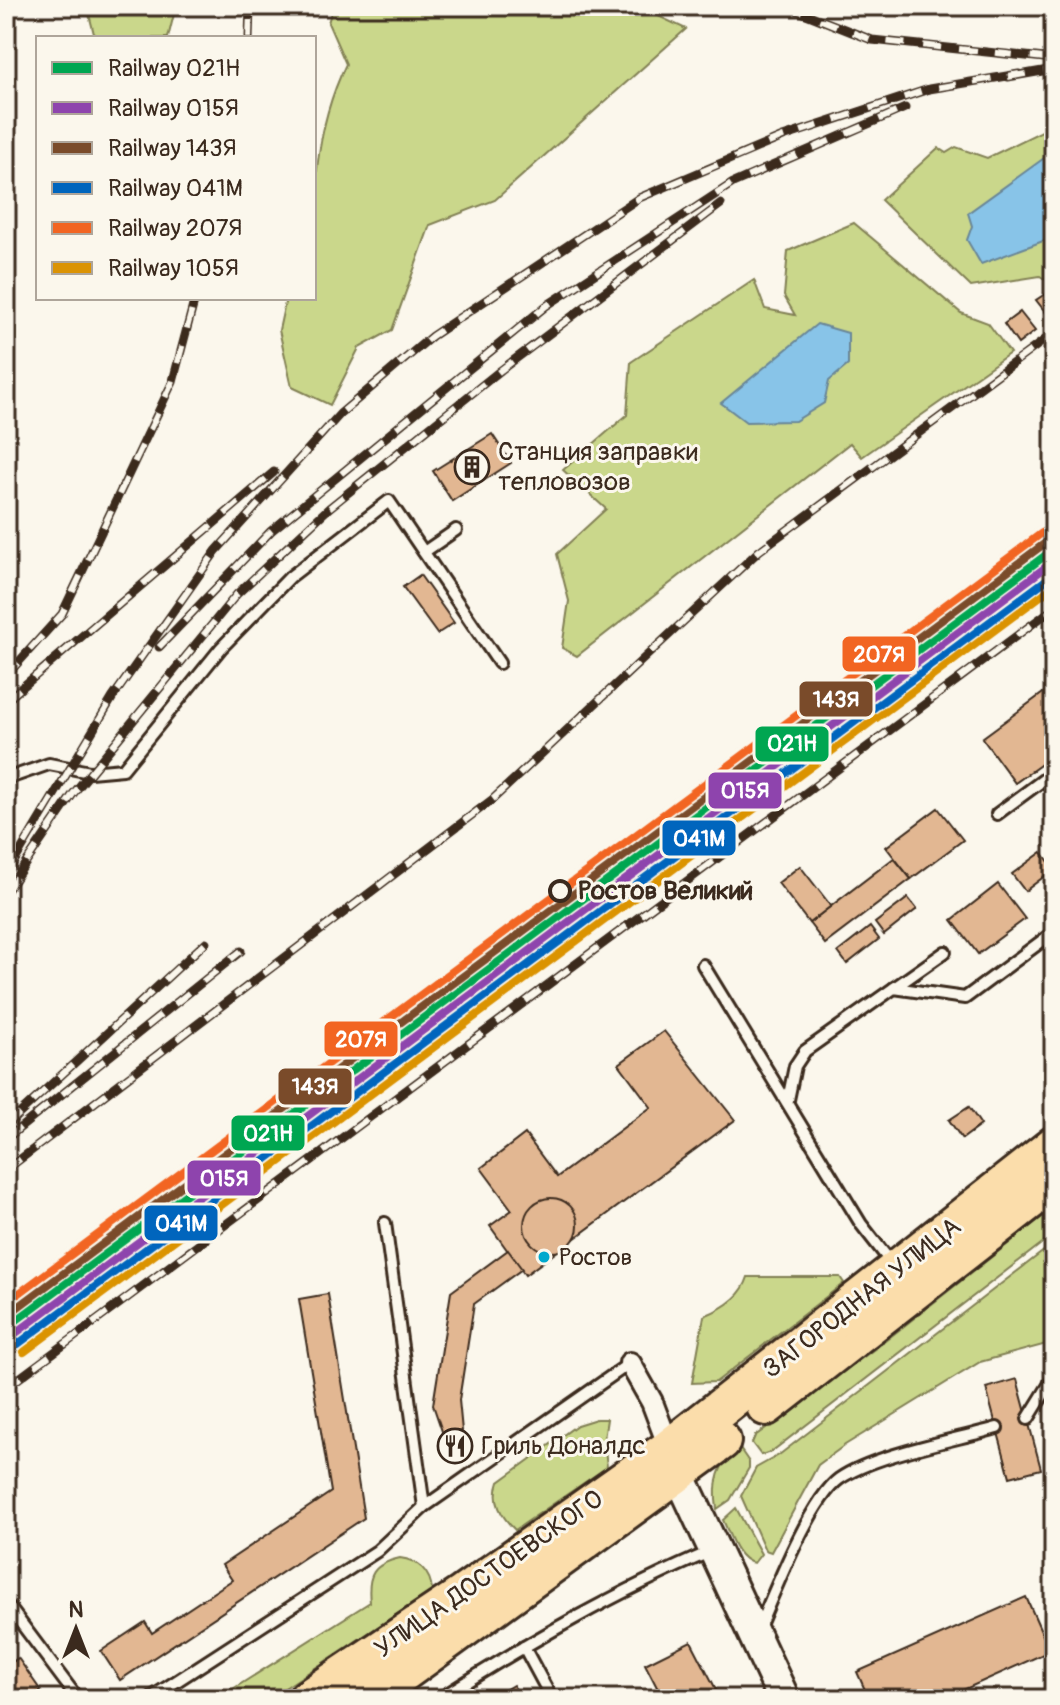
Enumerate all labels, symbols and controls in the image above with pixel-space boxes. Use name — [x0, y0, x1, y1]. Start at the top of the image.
legend — [36, 36, 316, 300]
text: Railway 021Н — [108, 54, 240, 83]
text: Railway 015Я — [108, 94, 239, 123]
text: Railway 143Я — [108, 134, 236, 163]
text: Railway 041М — [108, 174, 243, 203]
text: Railway 207Я — [108, 214, 242, 243]
text: Railway 105Я — [108, 254, 239, 283]
place label: Станция заправки тепловозов — [498, 436, 698, 498]
building icon: Станция заправки тепловозов — [453, 448, 491, 486]
line badge: 207Я — [841, 635, 917, 673]
text: 207Я — [853, 641, 905, 669]
line badge: 143Я — [798, 680, 874, 718]
text: 143Я — [813, 686, 859, 714]
line badge: 021Н — [754, 725, 830, 763]
text: 021Н — [767, 730, 817, 758]
line badge: 015Я — [707, 771, 783, 810]
text: 015Я — [721, 777, 769, 805]
line badge: 041М — [661, 819, 737, 857]
text: 041М — [673, 825, 725, 853]
place label: Ростов Великий — [578, 875, 753, 907]
marker: Ростов Великий — [549, 880, 571, 902]
line badge: 207Я — [323, 1020, 399, 1058]
text: 207Я — [335, 1026, 387, 1054]
line badge: 143Я — [277, 1067, 353, 1106]
text: 143Я — [292, 1073, 338, 1101]
line badge: 021Н — [230, 1114, 306, 1152]
text: 021Н — [243, 1120, 293, 1148]
line badge: 015Я — [186, 1159, 262, 1197]
text: 015Я — [200, 1165, 248, 1193]
line badge: 041М — [143, 1204, 219, 1242]
text: 041М — [155, 1210, 207, 1238]
street label: ЗАГОРОДНАЯ УЛИЦА — [757, 1211, 968, 1385]
place label: Ростов — [559, 1243, 632, 1272]
marker: Ростов — [536, 1249, 552, 1265]
restaurant icon: Гриль Доналдс — [436, 1427, 474, 1465]
place label: Гриль Доналдс — [481, 1430, 646, 1462]
street label: УЛИЦА ДОСТОЕВСКОГО — [369, 1483, 609, 1665]
north arrow — [36, 1589, 116, 1669]
text: N — [69, 1596, 84, 1624]

